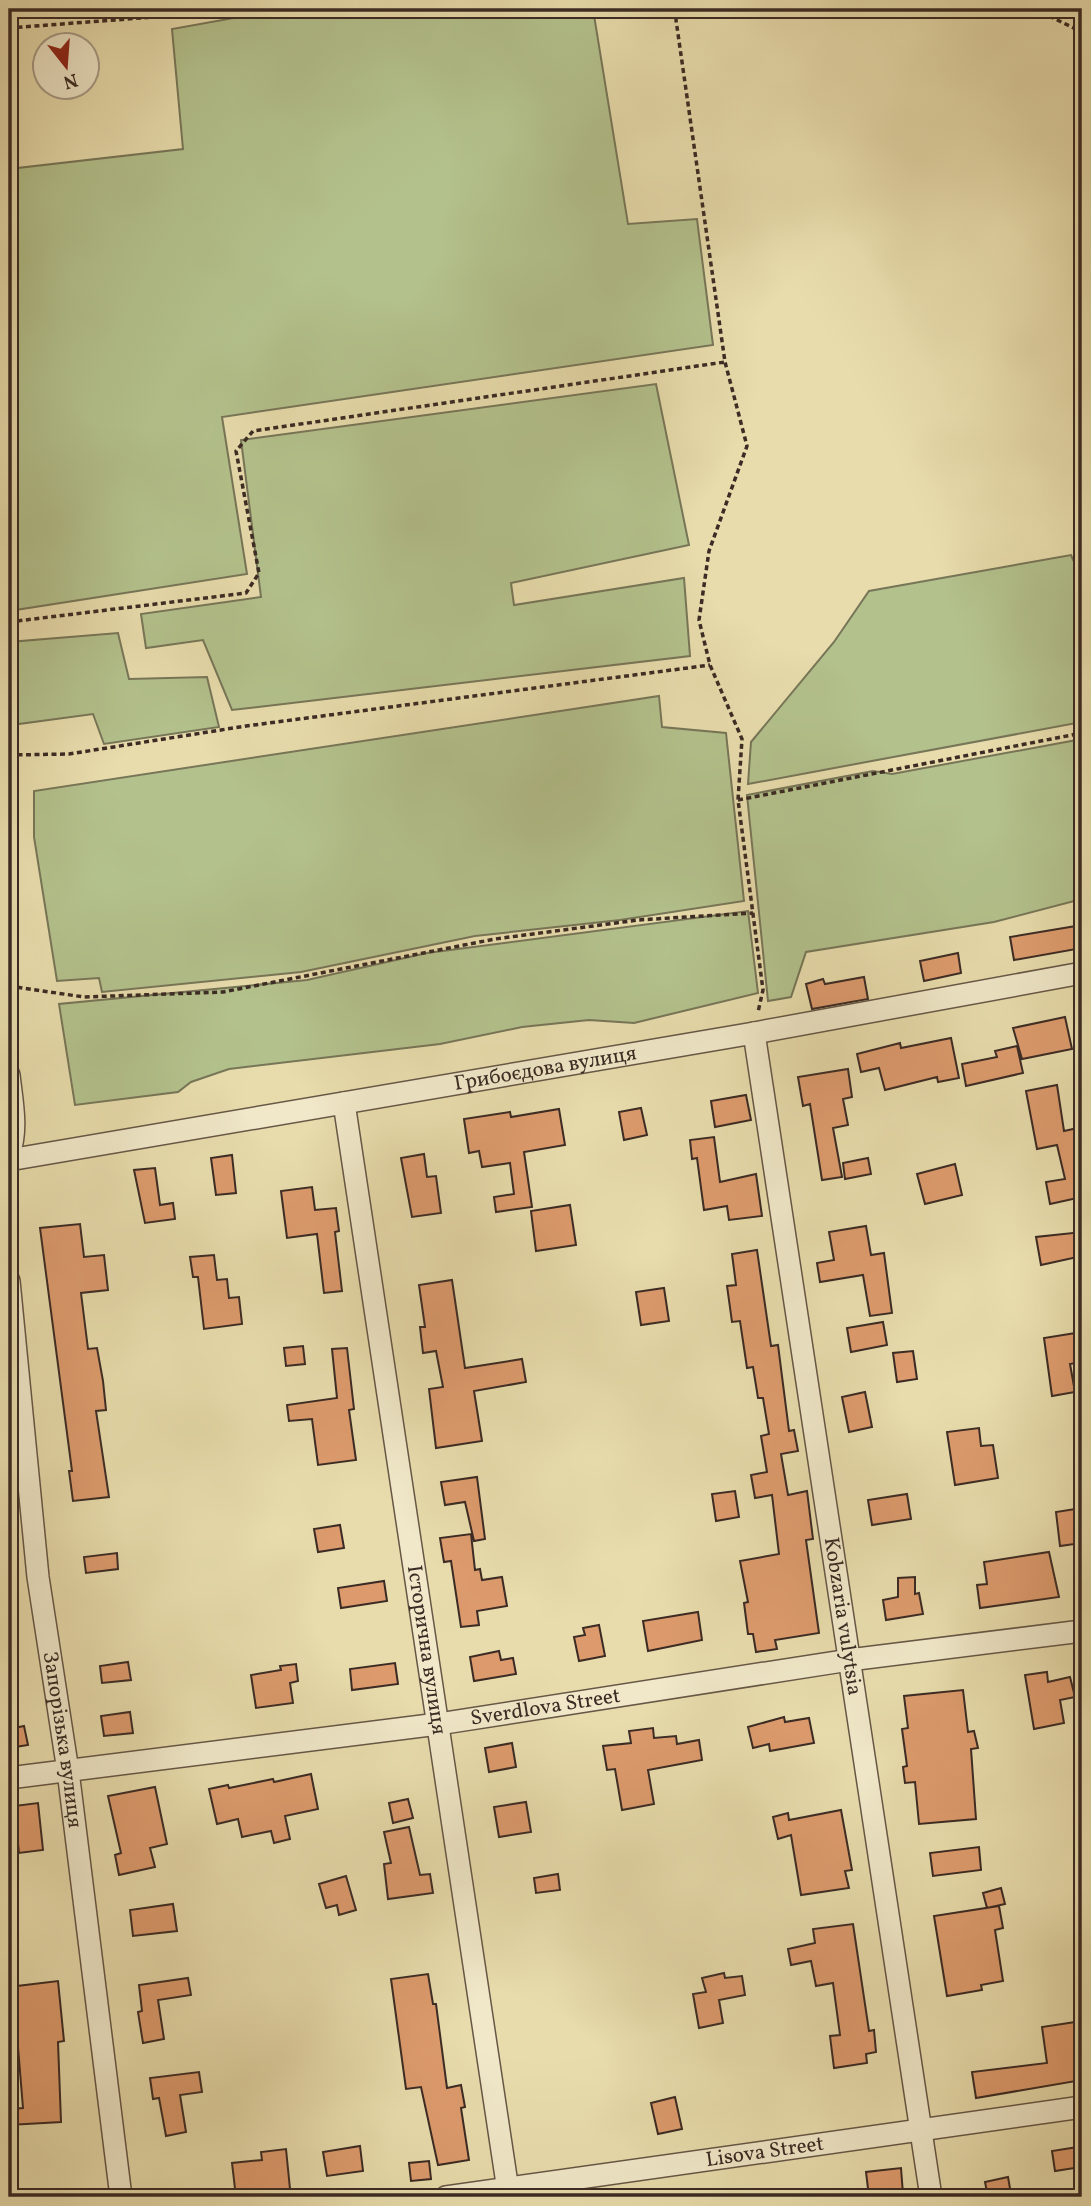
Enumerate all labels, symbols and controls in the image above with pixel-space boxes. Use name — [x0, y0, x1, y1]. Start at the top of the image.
north arrow — [32, 32, 102, 102]
text: N — [60, 66, 81, 95]
street label: Грибоєдова вулиця — [452, 1039, 639, 1098]
street label: Kobzaria vulytsia — [816, 1535, 869, 1697]
street label: Історична вулиця — [399, 1563, 454, 1737]
street label: Запорізька вулиця — [35, 1649, 89, 1830]
street label: Sverdlova Street — [468, 1681, 622, 1733]
street label: Lisova Street — [704, 2129, 826, 2175]

